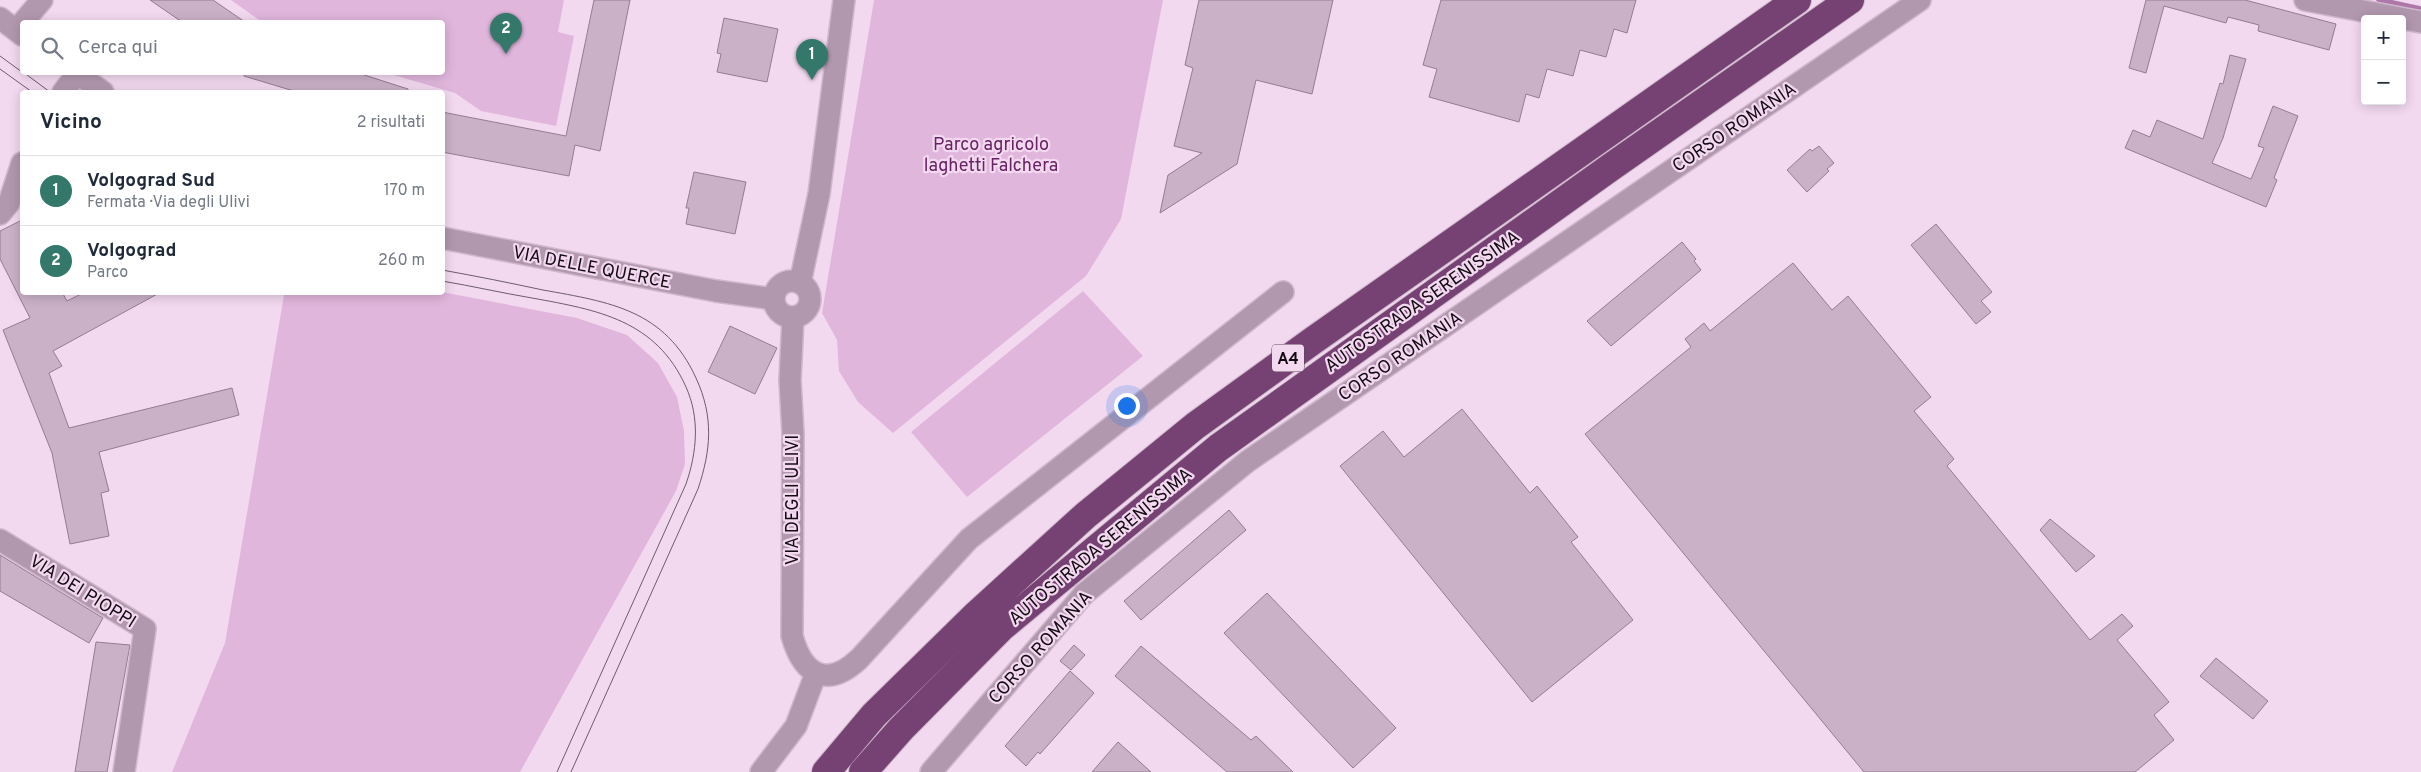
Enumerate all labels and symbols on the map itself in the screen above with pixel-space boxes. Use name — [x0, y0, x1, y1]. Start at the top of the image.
pin: 2 — [490, 13, 522, 54]
pin: 1 — [796, 39, 828, 80]
street label: CORSO ROMANIA — [1668, 78, 1801, 178]
park label: Parco agricolo laghetti Falchera — [924, 134, 1058, 178]
street label: AUTOSTRADA SERENISSIMA — [1321, 226, 1525, 378]
street label: VIA DELLE QUERCE — [511, 242, 673, 295]
street label: CORSO ROMANIA — [1334, 307, 1467, 407]
road number: A4 — [1272, 344, 1304, 372]
your location — [1114, 393, 1140, 419]
street label: VIA DEGLI ULIVI — [782, 435, 805, 565]
street label: AUTOSTRADA SERENISSIMA — [1004, 463, 1198, 631]
street label: VIA DEI PIOPPI — [25, 550, 140, 634]
street label: CORSO ROMANIA — [984, 587, 1098, 710]

